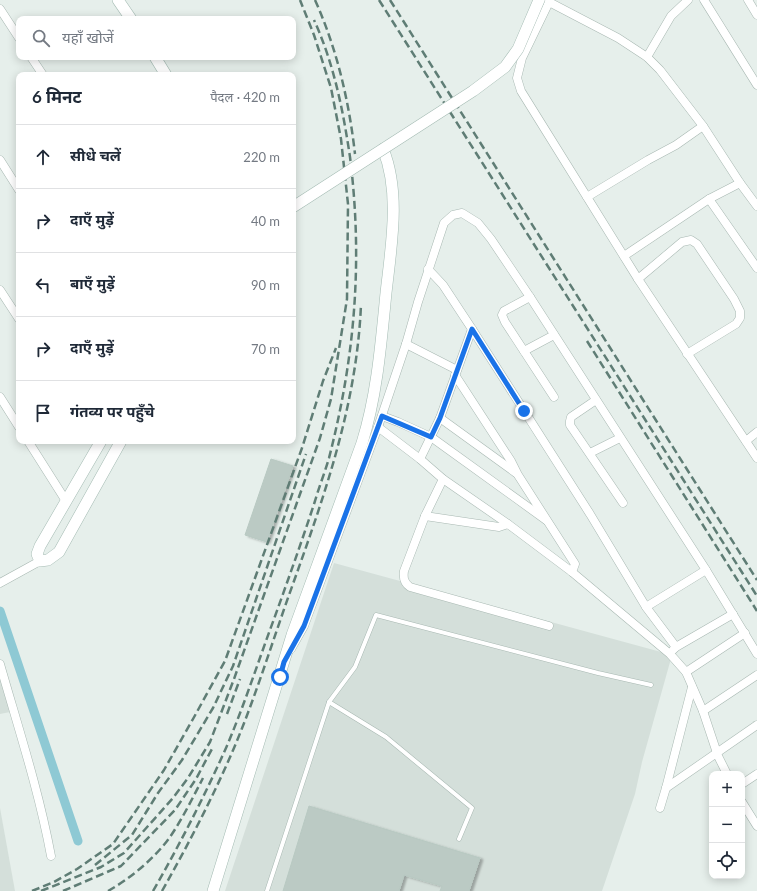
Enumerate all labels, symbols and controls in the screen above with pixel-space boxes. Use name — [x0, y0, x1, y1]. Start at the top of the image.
search box — [16, 16, 296, 60]
icon: search — [30, 27, 52, 49]
text: यहाँ खोजें — [62, 28, 114, 46]
text: 6 मिनट — [32, 86, 82, 107]
text: पैदल · 420 m — [210, 89, 280, 105]
icon: ahead — [32, 146, 54, 168]
text: सीधे चलें — [70, 146, 121, 164]
text: 220 m — [243, 149, 280, 165]
icon: right — [32, 210, 54, 232]
text: दाएँ मुड़ें — [70, 210, 114, 228]
text: 40 m — [251, 213, 280, 229]
icon: left — [32, 274, 54, 296]
text: बाएँ मुड़ें — [70, 274, 115, 292]
text: 90 m — [251, 277, 280, 293]
icon: right — [32, 338, 54, 360]
text: दाएँ मुड़ें — [70, 338, 114, 356]
text: 70 m — [251, 341, 280, 357]
icon: arrive — [32, 402, 54, 424]
text: गंतव्य पर पहुँचे — [70, 402, 154, 420]
route end — [515, 402, 533, 420]
route start — [271, 668, 289, 686]
map controls — [709, 771, 745, 879]
button: + — [709, 771, 745, 807]
button: − — [709, 807, 745, 843]
button: locate — [709, 843, 745, 879]

